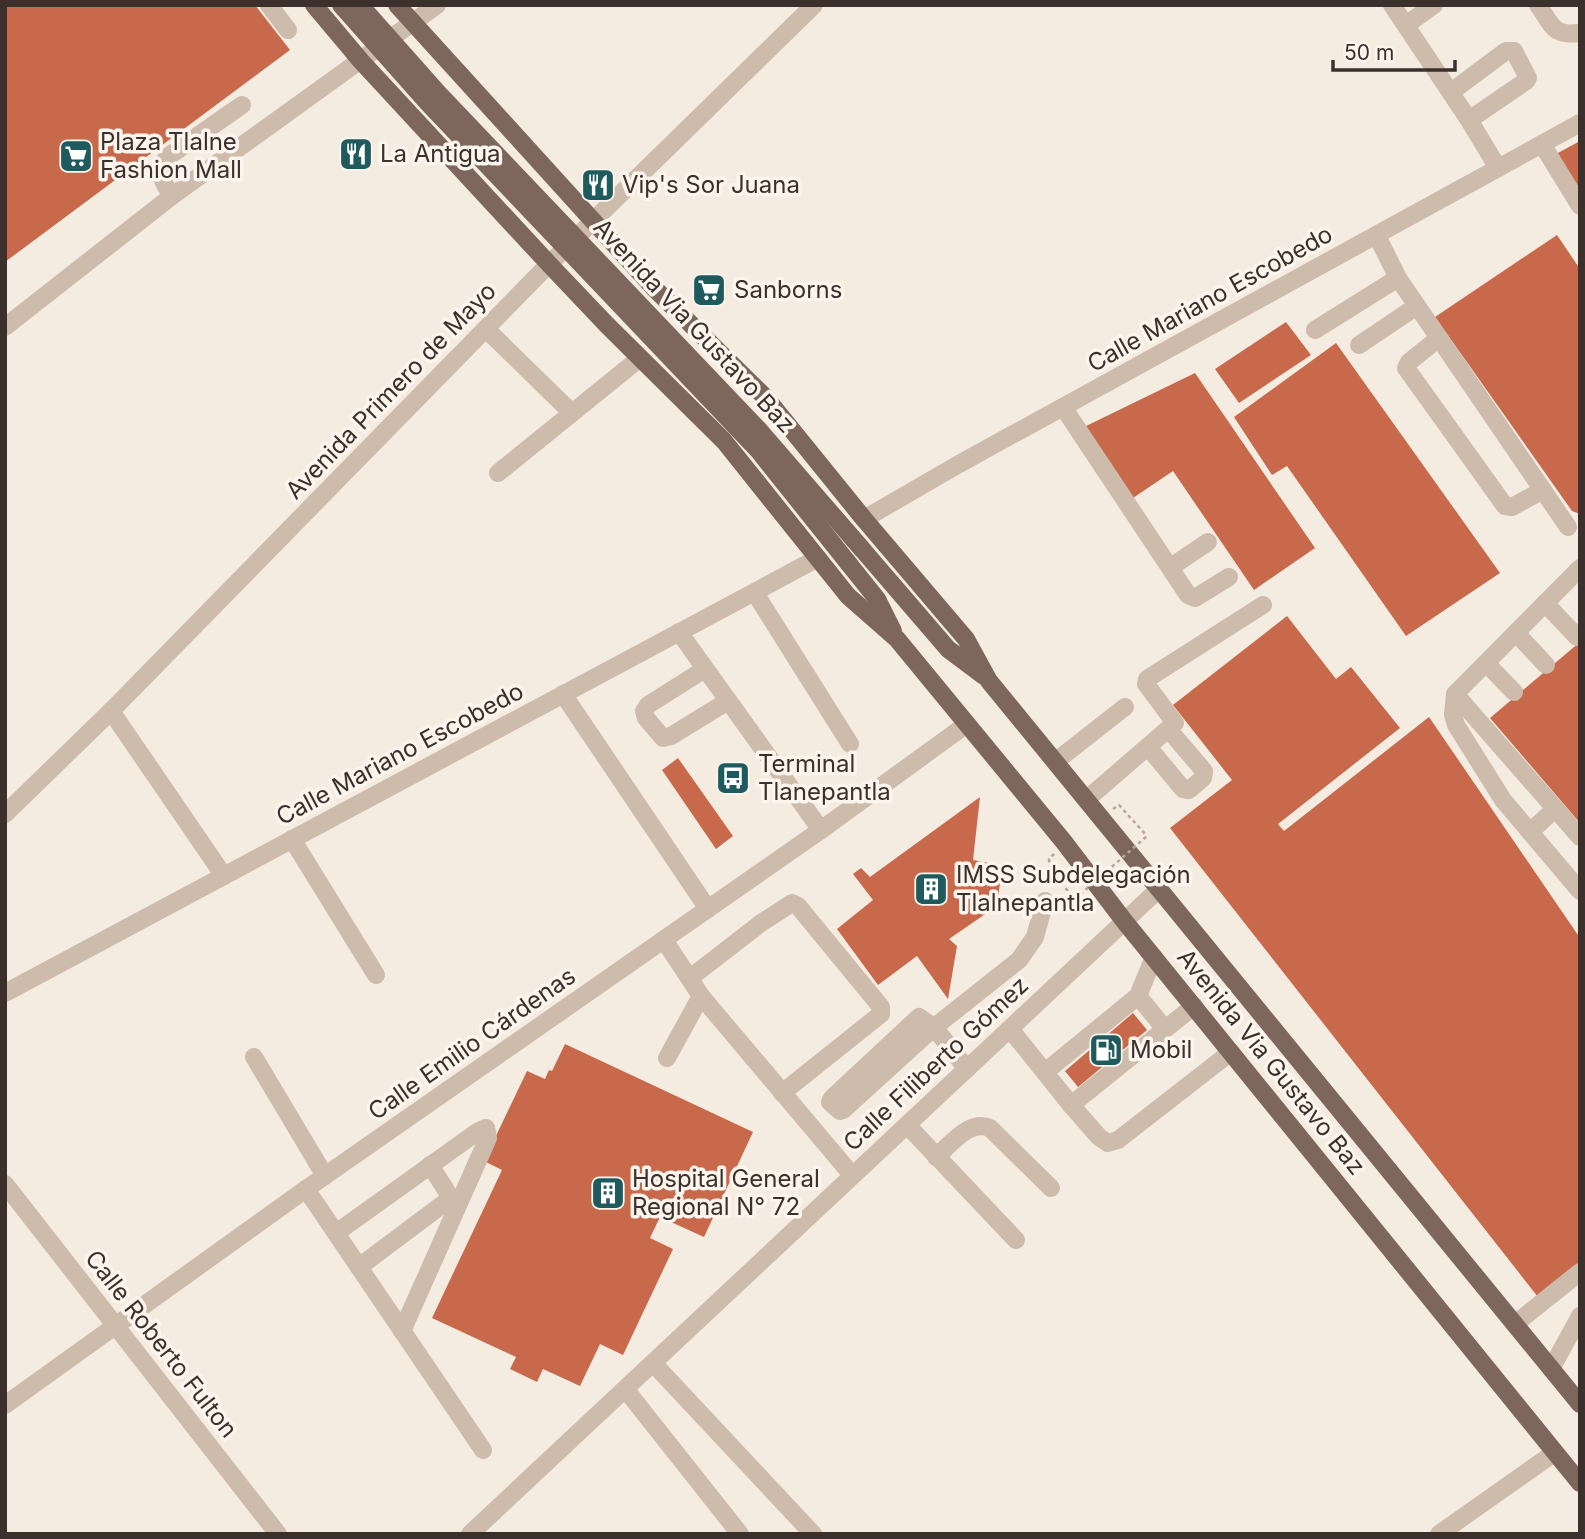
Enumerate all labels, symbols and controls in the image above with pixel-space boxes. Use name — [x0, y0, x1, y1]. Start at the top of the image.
scale bar — [1333, 28, 1456, 72]
text: 50 m — [1344, 40, 1394, 65]
place label: Plaza Tlalne Fashion Mall — [100, 127, 242, 184]
restaurant icon: La Antigua — [337, 135, 375, 173]
supermarket icon: Plaza Tlalne Fashion Mall — [57, 137, 95, 175]
place label: La Antigua — [380, 139, 501, 168]
restaurant icon: Vip's Sor Juana — [579, 166, 617, 204]
place label: Vip's Sor Juana — [622, 170, 800, 199]
street label: Avenida Via Gustavo Baz — [588, 213, 801, 439]
street label: Calle Mariano Escobedo — [1082, 219, 1337, 378]
supermarket icon: Sanborns — [690, 271, 728, 309]
place label: Sanborns — [734, 275, 842, 304]
street label: Avenida Primero de Mayo — [280, 276, 502, 505]
street label: Calle Mariano Escobedo — [271, 676, 528, 831]
place label: Terminal Tlanepantla — [758, 749, 891, 806]
bus stop icon: Terminal Tlanepantla — [714, 759, 752, 797]
place label: IMSS Subdelegación Tlalnepantla — [956, 860, 1191, 917]
building icon: IMSS Subdelegación Tlalnepantla — [912, 870, 950, 908]
street label: Avenida Via Gustavo Baz — [1171, 943, 1371, 1180]
street label: Calle Emilio Cárdenas — [363, 961, 581, 1126]
street label: Calle Filiberto Gómez — [837, 970, 1034, 1157]
fuel station icon: Mobil — [1087, 1031, 1125, 1069]
place label: Mobil — [1130, 1035, 1192, 1064]
place label: Hospital General Regional N° 72 — [632, 1164, 820, 1221]
building icon: Hospital General Regional N° 72 — [589, 1174, 627, 1212]
street label: Calle Roberto Fulton — [79, 1244, 244, 1443]

